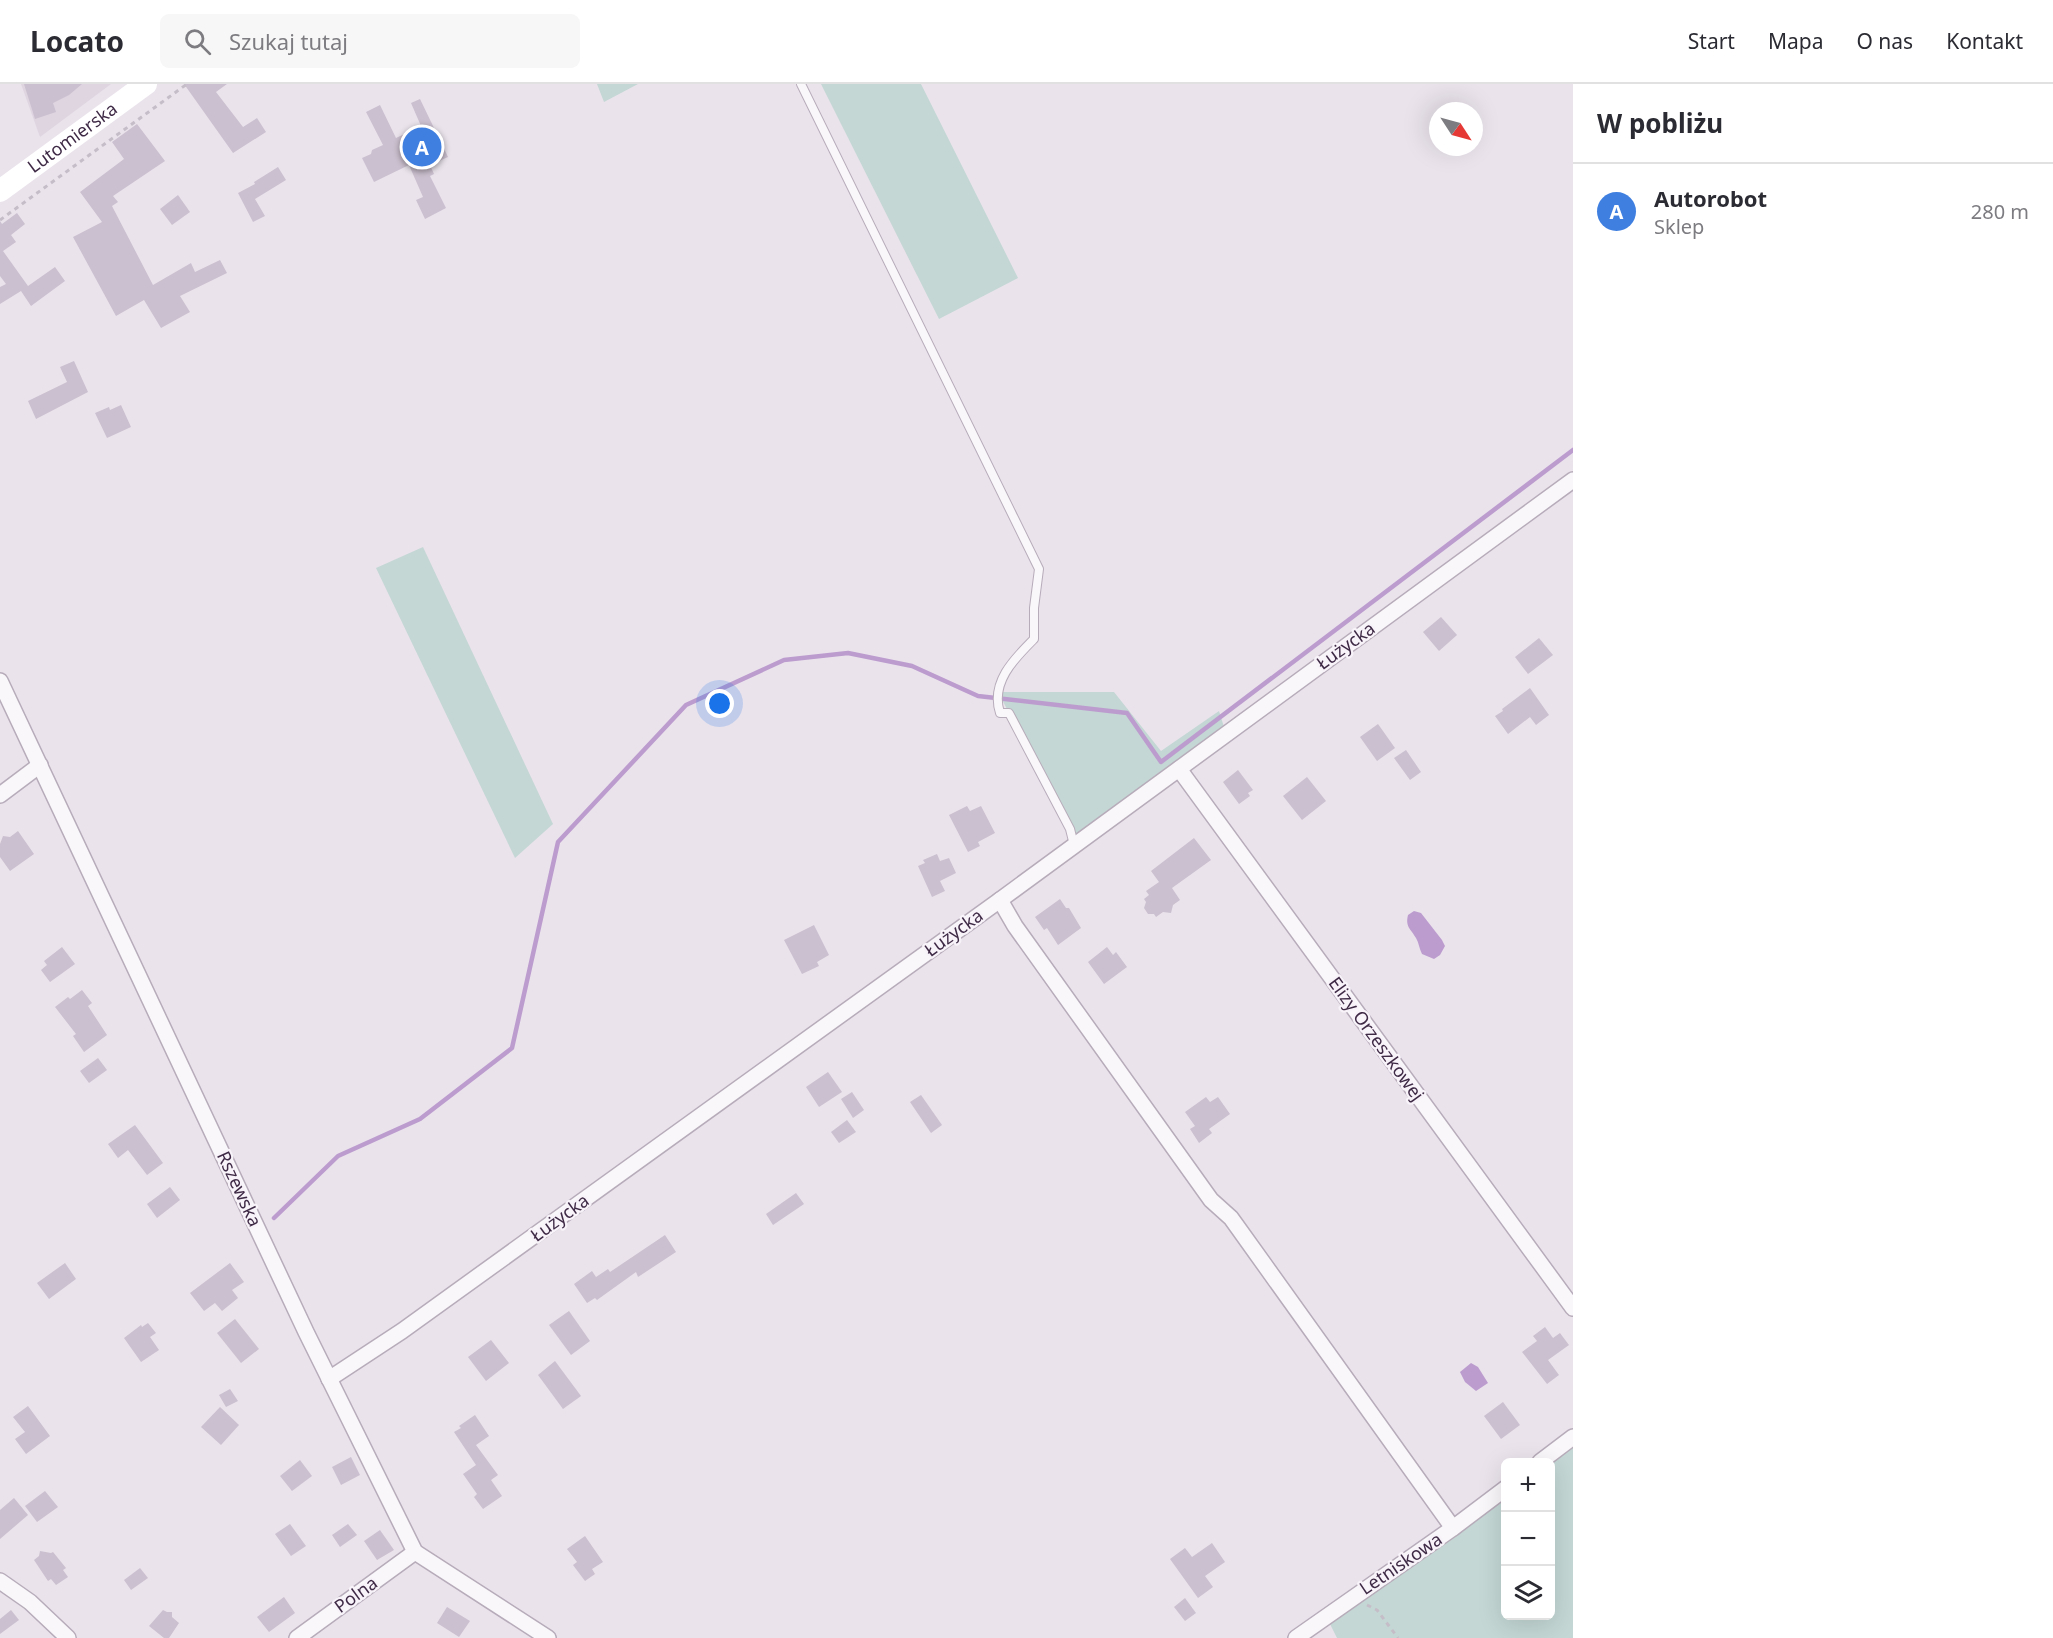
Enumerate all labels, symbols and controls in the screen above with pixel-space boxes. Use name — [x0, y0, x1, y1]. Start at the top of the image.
search box — [160, 14, 580, 68]
text: Locato — [30, 22, 124, 60]
icon: search — [181, 25, 214, 58]
text: Szukaj tutaj — [229, 26, 348, 56]
text: Start — [1688, 27, 1735, 55]
text: Mapa — [1768, 27, 1823, 55]
text: O nas — [1856, 27, 1913, 55]
text: Kontakt — [1946, 27, 2023, 55]
street label: Lutomierska — [22, 96, 122, 178]
north arrow — [1429, 102, 1483, 156]
text: W pobliżu — [1597, 105, 1723, 141]
pin: A — [402, 124, 442, 170]
text: Autorobot — [1654, 183, 1767, 213]
text: A — [1610, 198, 1623, 225]
text: 280 m — [1971, 198, 2029, 225]
text: Sklep — [1654, 213, 1704, 240]
street label: Łużycka — [1311, 616, 1379, 674]
your location — [705, 689, 734, 718]
street label: Łużycka — [919, 903, 987, 961]
street label: Elizy Orzeszkowej — [1324, 972, 1430, 1105]
street label: Rszewska — [212, 1147, 268, 1230]
street label: Łużycka — [525, 1188, 593, 1246]
map controls — [1501, 1458, 1555, 1620]
button: + — [1501, 1458, 1555, 1512]
button: − — [1501, 1512, 1555, 1566]
street label: Letniskowa — [1354, 1527, 1446, 1600]
button: layers — [1501, 1566, 1555, 1620]
street label: Polna — [329, 1570, 382, 1618]

